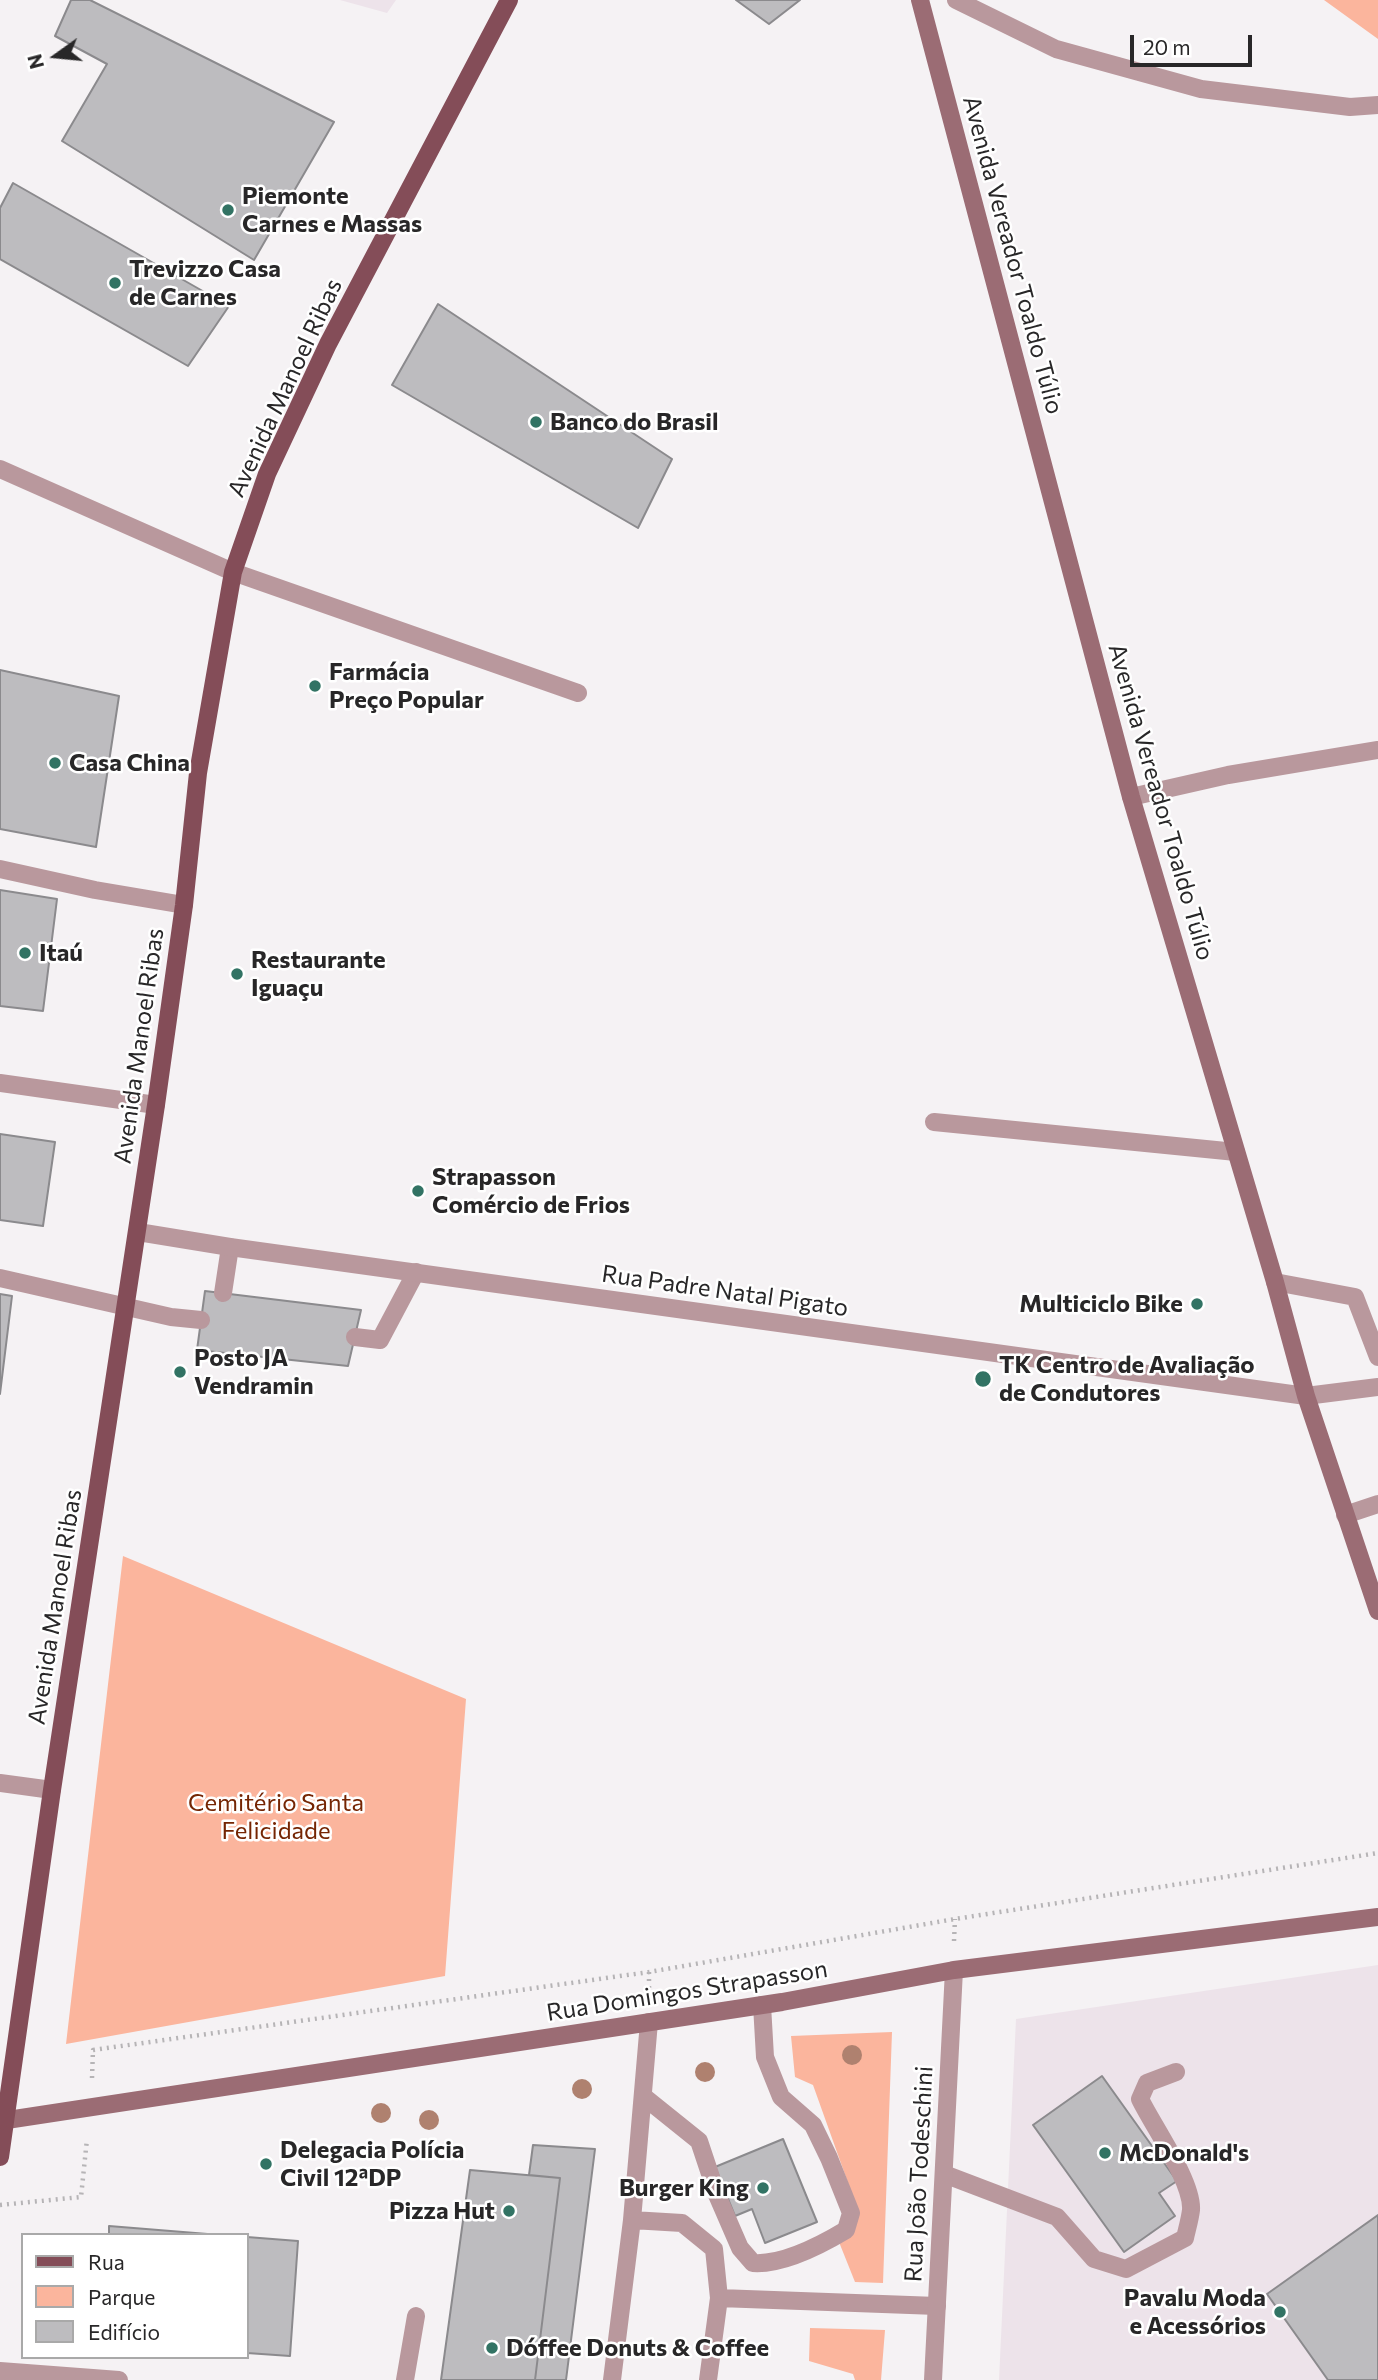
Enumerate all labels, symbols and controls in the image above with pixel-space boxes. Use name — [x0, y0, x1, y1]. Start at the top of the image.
north arrow — [21, 21, 91, 91]
scale bar — [1133, 21, 1256, 65]
text: 20 m — [1143, 34, 1191, 59]
text: N — [22, 52, 48, 71]
street label: Avenida Vereador Toaldo Túlio — [957, 93, 1069, 417]
place label: Piemonte Carnes e Massas — [242, 182, 422, 238]
marker: Piemonte Carnes e Massas — [220, 202, 236, 218]
place label: Trevizzo Casa de Carnes — [129, 255, 281, 311]
street label: Avenida Manoel Ribas — [222, 274, 348, 502]
marker: Trevizzo Casa de Carnes — [107, 275, 123, 291]
place label: Banco do Brasil — [550, 408, 719, 436]
marker: Banco do Brasil — [528, 414, 544, 430]
street label: Avenida Vereador Toaldo Túlio — [1102, 640, 1220, 964]
place label: Farmácia Preço Popular — [329, 658, 484, 714]
marker: Farmácia Preço Popular — [307, 678, 323, 694]
place label: Casa China — [69, 749, 190, 777]
marker: Casa China — [47, 755, 63, 771]
street label: Avenida Manoel Ribas — [108, 926, 170, 1166]
place label: Itaú — [39, 939, 83, 967]
marker: Itaú — [17, 945, 33, 961]
place label: Restaurante Iguaçu — [251, 946, 386, 1002]
marker: Restaurante Iguaçu — [229, 966, 245, 982]
place label: Strapasson Comércio de Frios — [432, 1163, 630, 1219]
marker: Strapasson Comércio de Frios — [410, 1183, 426, 1199]
street label: Rua Padre Natal Pigato — [600, 1259, 850, 1323]
place label: Multiciclo Bike — [1019, 1290, 1183, 1318]
marker: Multiciclo Bike — [1189, 1296, 1205, 1312]
place label: Posto JA Vendramin — [194, 1344, 314, 1400]
place label: TK Centro de Avaliação de Condutores — [999, 1351, 1255, 1407]
marker: Posto JA Vendramin — [172, 1364, 188, 1380]
marker: TK Centro de Avaliação de Condutores — [973, 1369, 993, 1389]
street label: Avenida Manoel Ribas — [22, 1487, 88, 1727]
park label: Cemitério Santa Felicidade — [188, 1789, 364, 1845]
street label: Rua Domingos Strapasson — [545, 1955, 829, 2027]
street label: Rua João Todeschini — [899, 2065, 939, 2283]
place label: Delegacia Polícia Civil 12ªDP — [280, 2136, 464, 2192]
place label: McDonald's — [1119, 2139, 1249, 2167]
marker: McDonald's — [1097, 2145, 1113, 2161]
marker: Delegacia Polícia Civil 12ªDP — [258, 2156, 274, 2172]
place label: Burger King — [619, 2174, 749, 2202]
marker: Burger King — [755, 2180, 771, 2196]
place label: Pizza Hut — [389, 2197, 495, 2225]
marker: Pizza Hut — [501, 2203, 517, 2219]
legend — [21, 2233, 248, 2359]
text: Rua — [88, 2249, 125, 2274]
text: Parque — [88, 2284, 155, 2309]
place label: Pavalu Moda e Acessórios — [1124, 2284, 1266, 2340]
marker: Pavalu Moda e Acessórios — [1272, 2304, 1288, 2320]
text: Edifício — [88, 2319, 160, 2344]
place label: Dóffee Donuts & Coffee — [506, 2334, 769, 2362]
marker: Dóffee Donuts & Coffee — [484, 2340, 500, 2356]

